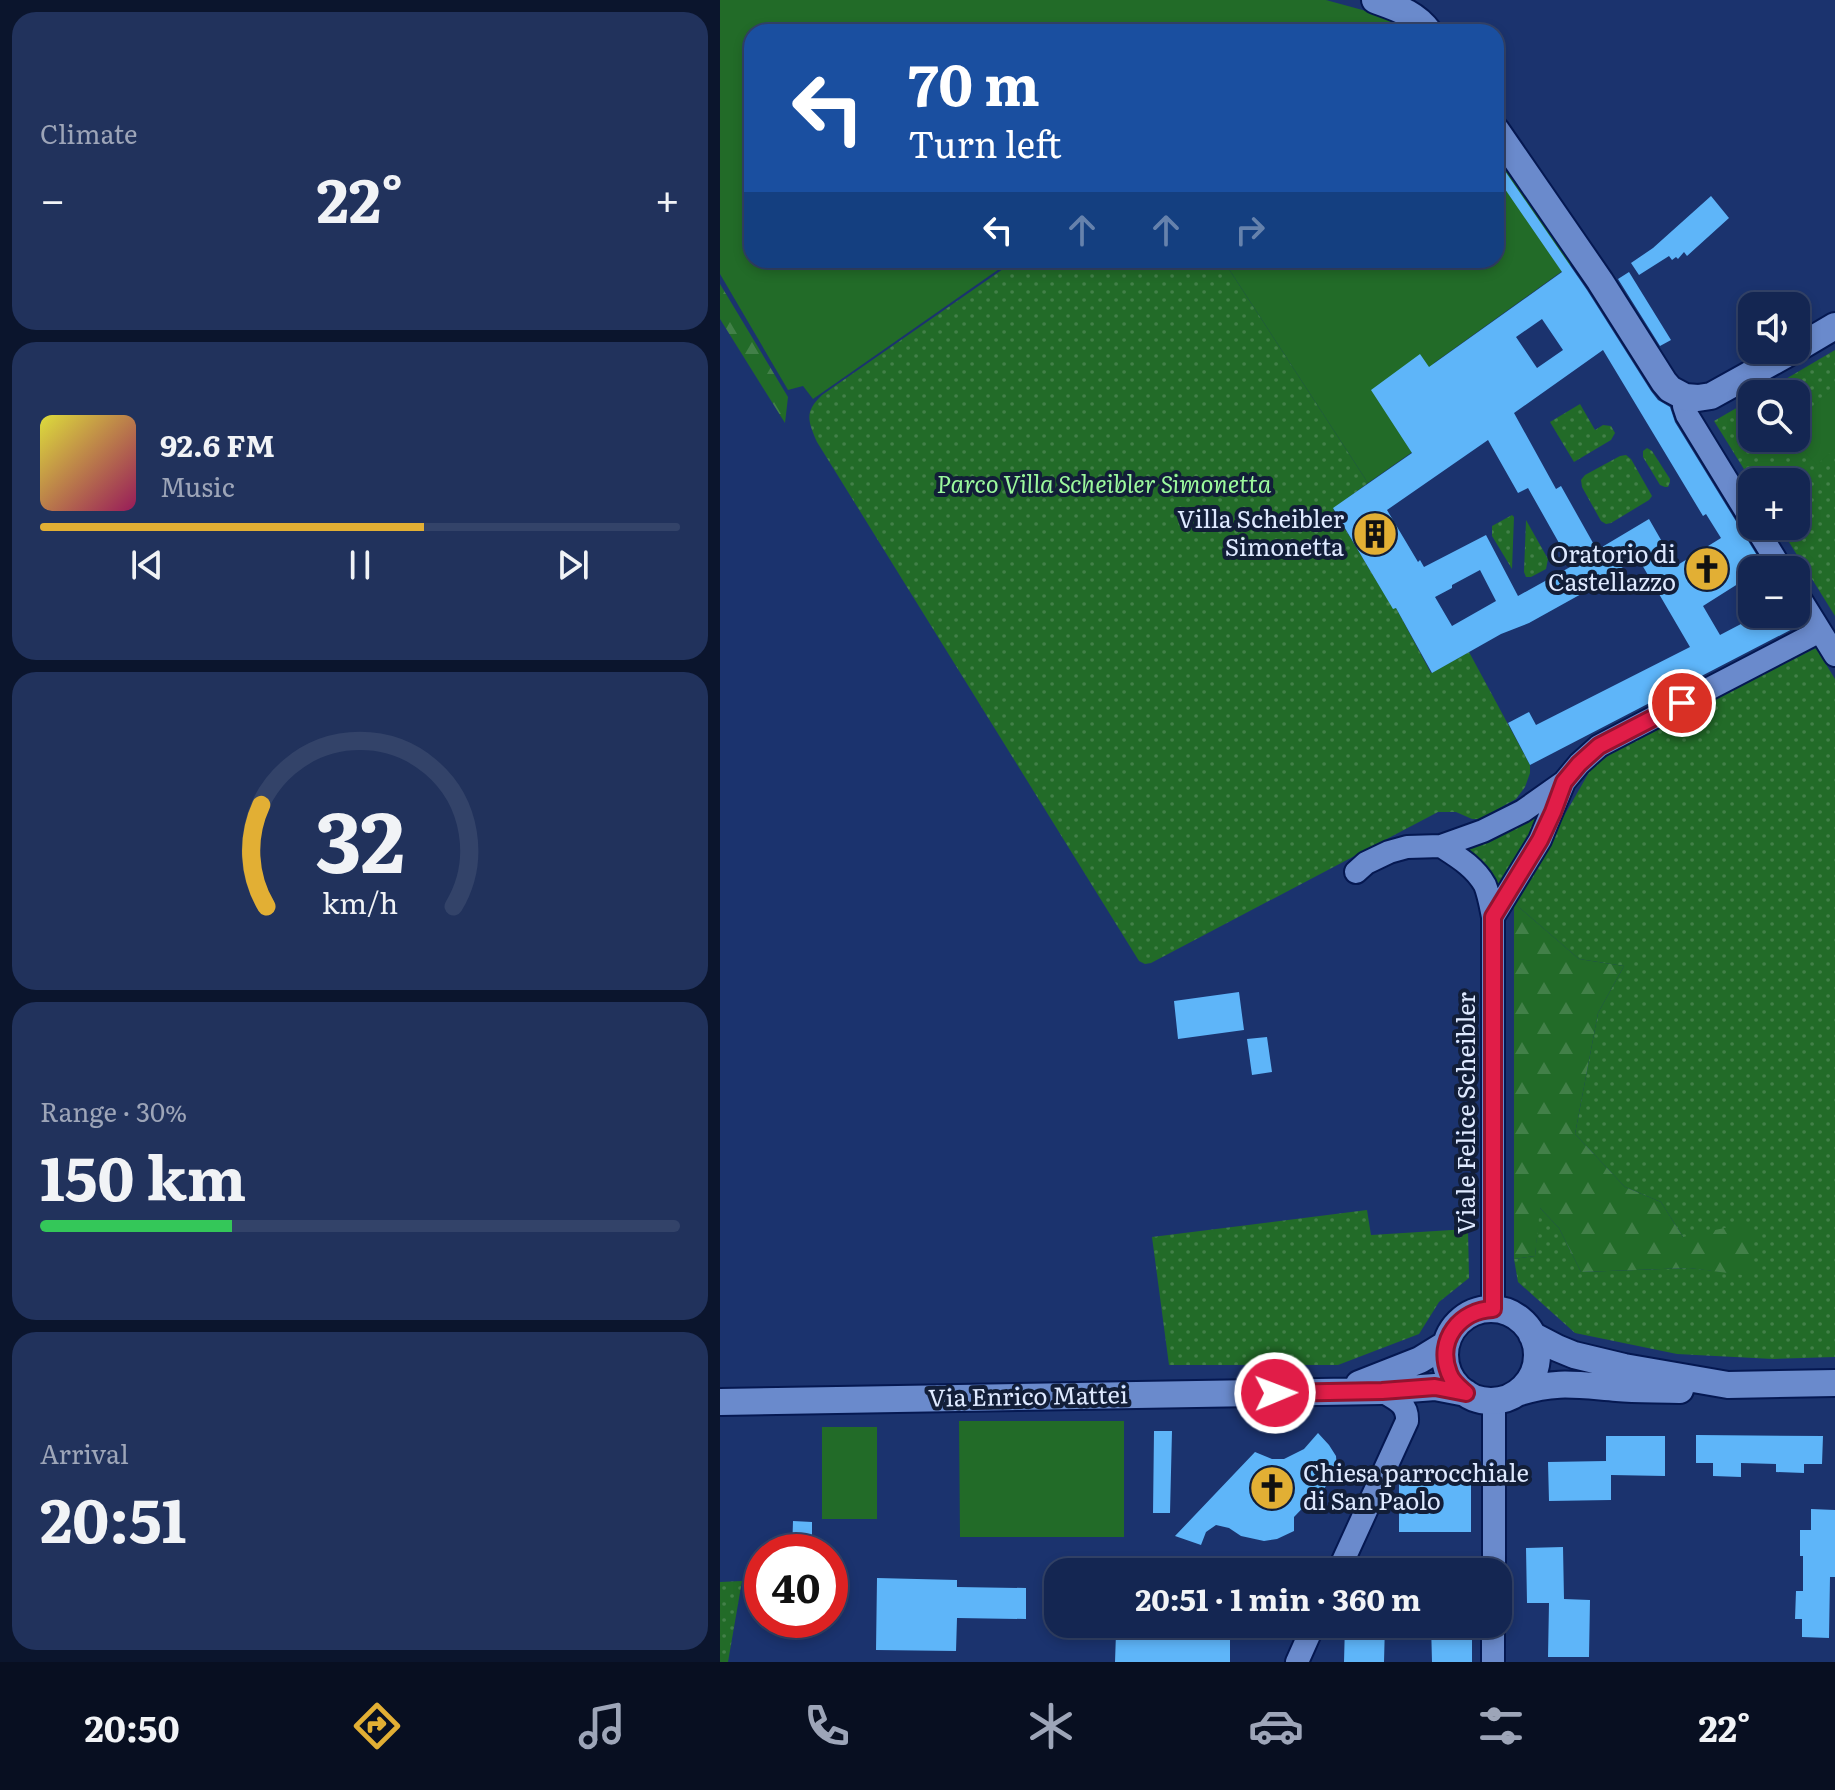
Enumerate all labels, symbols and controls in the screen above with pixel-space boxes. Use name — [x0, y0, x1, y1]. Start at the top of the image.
text: 70 m — [908, 40, 1040, 123]
icon: left — [776, 56, 880, 160]
text: Climate — [40, 113, 138, 152]
text: Turn left — [908, 116, 1062, 169]
text: 22° — [317, 152, 403, 241]
text: − — [40, 164, 66, 230]
text: + — [654, 164, 680, 230]
icon: left — [976, 208, 1020, 252]
icon: ahead — [1060, 208, 1104, 252]
icon: ahead — [1144, 208, 1188, 252]
icon: right — [1228, 208, 1272, 252]
map controls — [1738, 292, 1810, 628]
button: sound — [1738, 292, 1810, 364]
button: search — [1738, 380, 1810, 452]
text: 92.6 FM — [160, 422, 275, 466]
park label: Parco Villa Scheibler Simonetta — [937, 465, 1272, 500]
text: Music — [160, 466, 235, 505]
button: + — [1738, 468, 1810, 540]
place label: Villa Scheibler Simonetta — [1177, 500, 1345, 563]
building icon: Villa Scheibler Simonetta — [1351, 510, 1399, 558]
place label: Oratorio di Castellazzo — [1548, 535, 1676, 598]
icon: previous — [125, 543, 169, 587]
icon: pause — [338, 543, 382, 587]
icon: next — [551, 543, 595, 587]
church icon: Oratorio di Castellazzo — [1683, 545, 1731, 593]
button: − — [1738, 556, 1810, 628]
pin — [1648, 669, 1716, 737]
icon: arrive — [1660, 681, 1704, 725]
text: 32 — [315, 775, 405, 899]
text: km/h — [322, 880, 398, 923]
street label: Viale Felice Scheibler — [1447, 991, 1482, 1234]
text: Range · 30% — [40, 1091, 187, 1130]
text: 150 km — [40, 1130, 246, 1219]
position arrow — [1233, 1351, 1317, 1435]
street label: Via Enrico Mattei — [928, 1375, 1128, 1414]
text: Arrival — [40, 1433, 129, 1472]
place label: Chiesa parrocchiale di San Paolo — [1303, 1454, 1529, 1517]
church icon: Chiesa parrocchiale di San Paolo — [1248, 1464, 1296, 1512]
text: 20:51 — [40, 1472, 186, 1561]
speed limit sign: 40 — [744, 1534, 848, 1638]
text: 20:51 · 1 min · 360 m — [1135, 1576, 1421, 1620]
icon: directions — [349, 1698, 405, 1754]
icon: music — [574, 1698, 630, 1754]
icon: phone — [799, 1698, 855, 1754]
icon: climate — [1023, 1698, 1079, 1754]
icon: car — [1248, 1698, 1304, 1754]
icon: filters — [1473, 1698, 1529, 1754]
text: 20:50 — [84, 1700, 180, 1753]
text: 22° — [1698, 1700, 1750, 1753]

